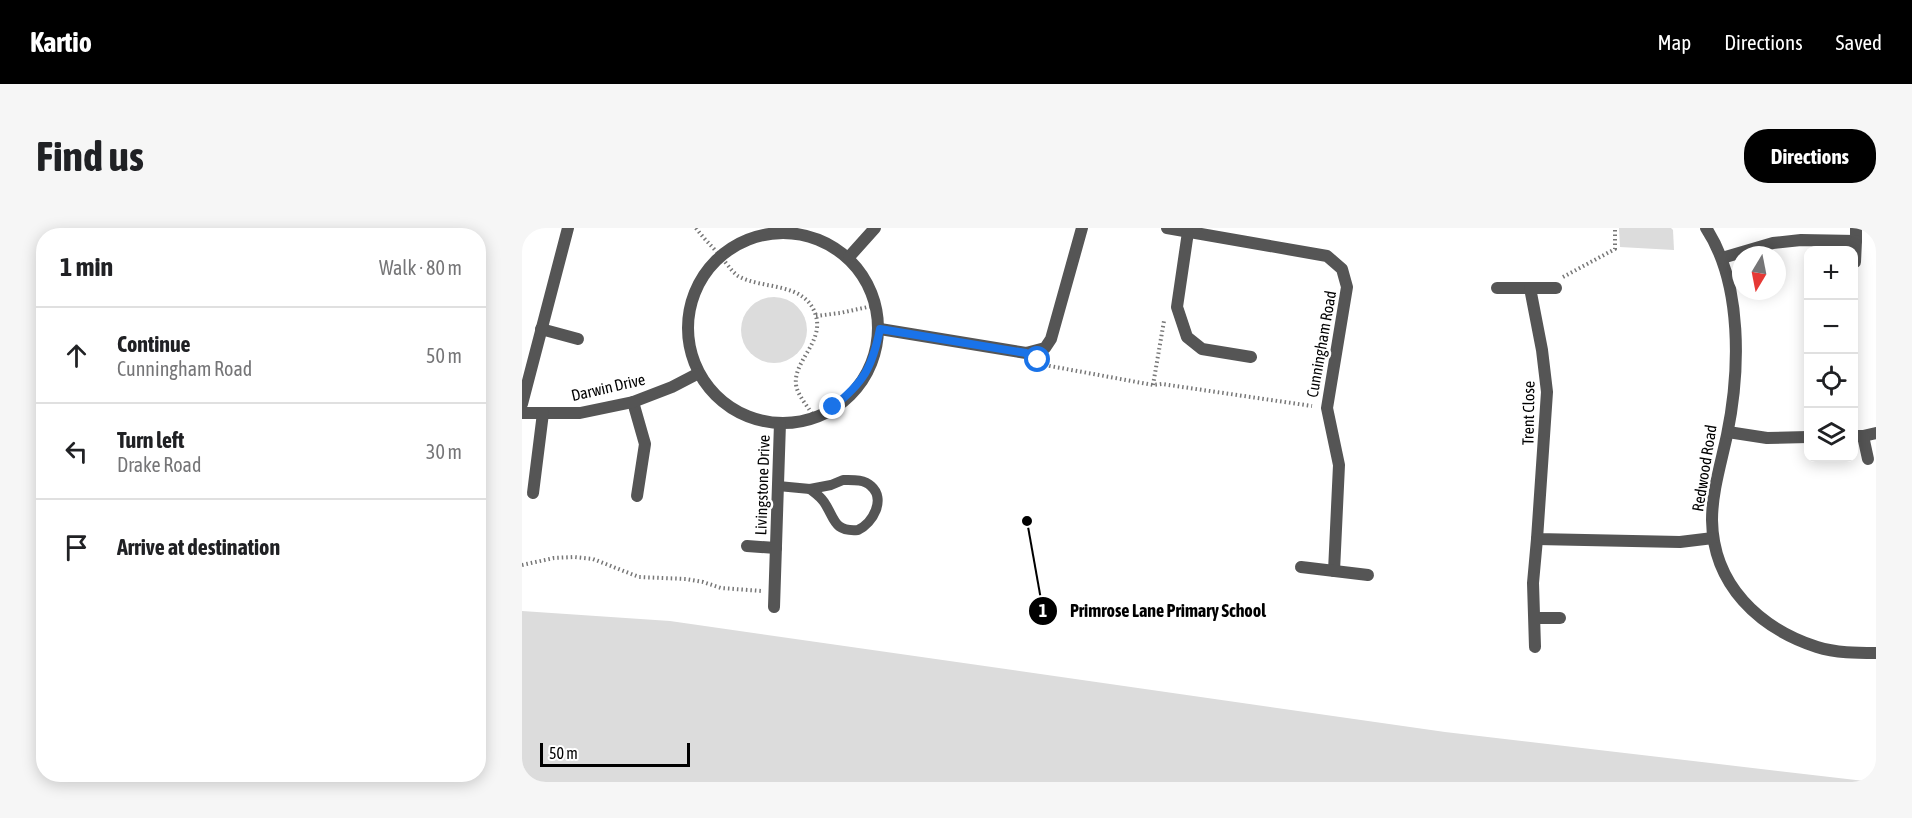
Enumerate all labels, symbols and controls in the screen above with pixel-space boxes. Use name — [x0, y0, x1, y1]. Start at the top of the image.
text: Kartio — [30, 26, 92, 58]
text: Map — [1657, 30, 1691, 54]
text: Directions — [1724, 30, 1803, 54]
text: Saved — [1836, 30, 1882, 54]
button: Directions — [1744, 129, 1876, 183]
text: Find us — [36, 132, 144, 180]
north arrow — [1732, 246, 1786, 300]
map controls — [1804, 246, 1858, 462]
button: + — [1804, 246, 1858, 300]
text: 1 min — [60, 252, 113, 282]
text: Walk · 80 m — [379, 256, 462, 279]
street label: Cunningham Road — [1303, 289, 1340, 399]
button: − — [1804, 300, 1858, 354]
text: Continue — [117, 331, 191, 357]
icon: ahead — [60, 339, 93, 372]
text: 50 m — [426, 344, 462, 367]
route start — [1024, 346, 1050, 372]
button: locate — [1804, 354, 1858, 408]
text: Cunningham Road — [117, 357, 252, 380]
street label: Darwin Drive — [569, 370, 647, 404]
street label: Trent Close — [1518, 381, 1538, 445]
route end — [819, 393, 845, 419]
button: layers — [1804, 408, 1858, 462]
street label: Redwood Road — [1688, 423, 1720, 513]
text: Turn left — [117, 427, 184, 453]
street label: Livingstone Drive — [751, 434, 774, 536]
icon: left — [60, 435, 93, 468]
text: 30 m — [426, 440, 462, 463]
text: Drake Road — [117, 453, 201, 476]
icon: arrive — [60, 531, 93, 564]
text: Arrive at destination — [117, 534, 280, 560]
callout: Primrose Lane Primary School — [1028, 593, 1278, 629]
text: 1 — [1039, 600, 1047, 621]
text: Primrose Lane Primary School — [1070, 600, 1266, 621]
scale bar — [540, 740, 690, 768]
text: 50 m — [549, 744, 578, 762]

